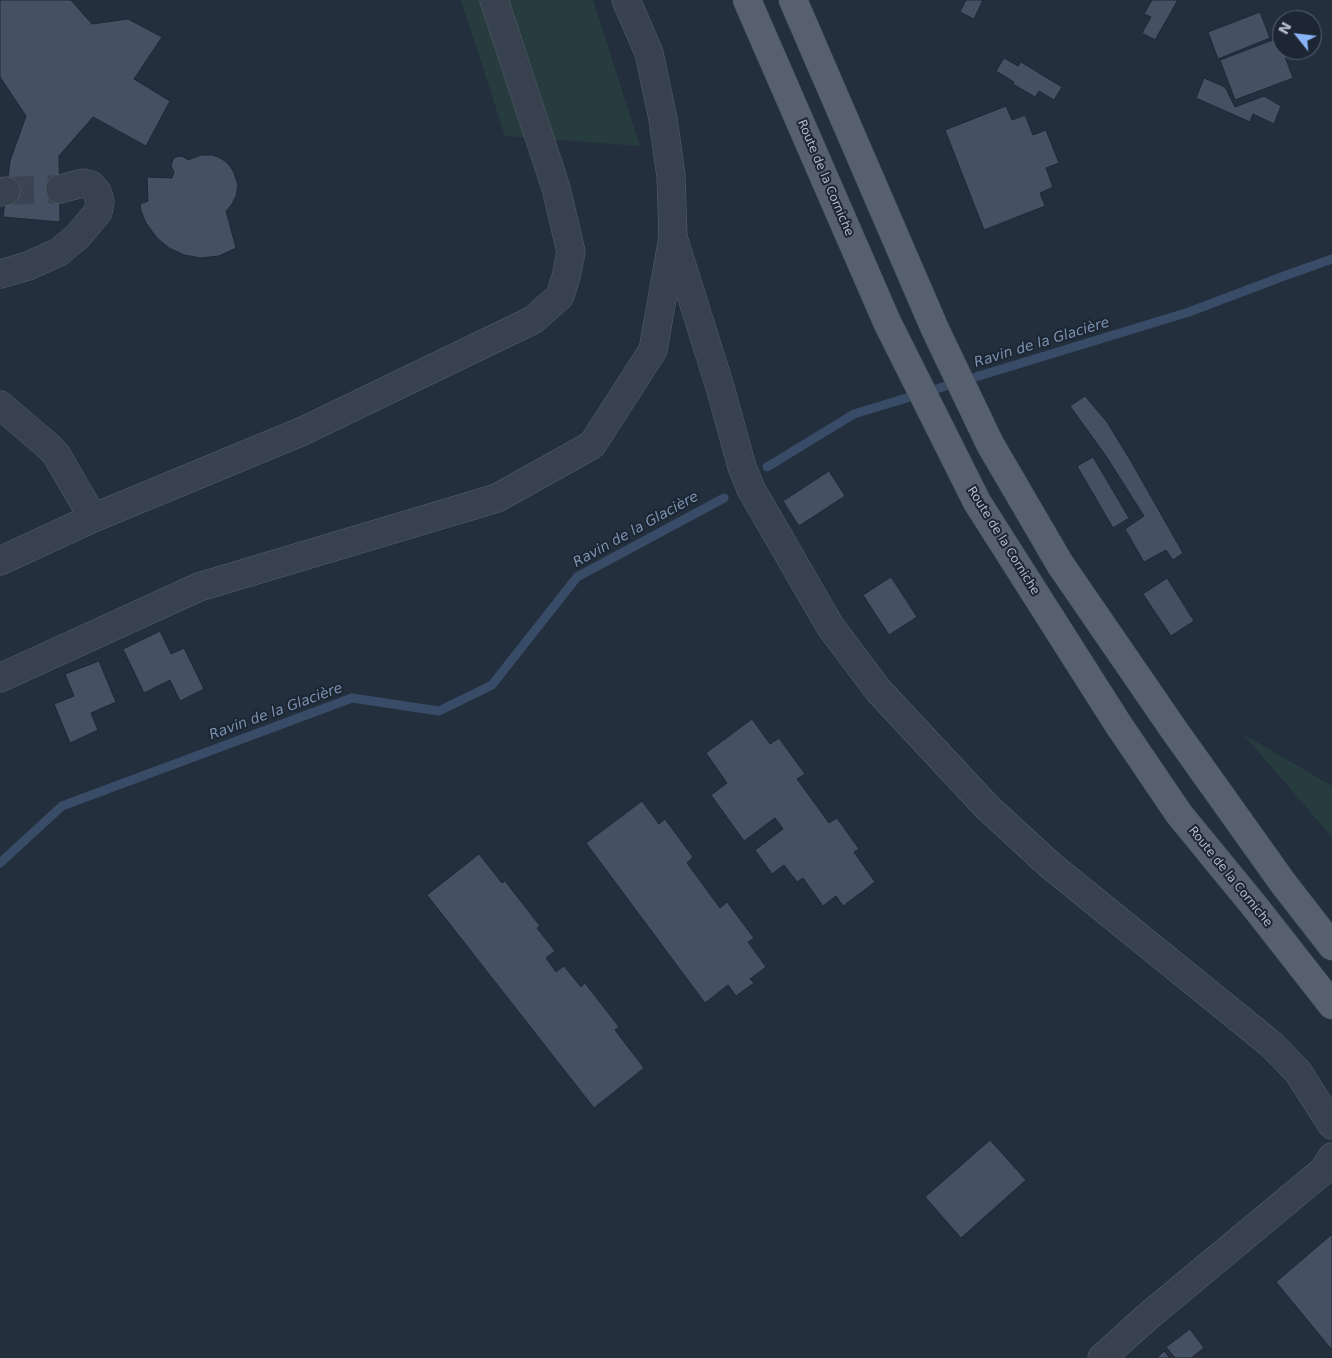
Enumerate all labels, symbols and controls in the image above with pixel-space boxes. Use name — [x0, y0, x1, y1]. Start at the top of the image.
north arrow — [1272, 10, 1322, 60]
text: N — [1275, 19, 1295, 37]
street label: Route de la Corniche — [794, 118, 856, 238]
water label: Ravin de la Glacière — [972, 314, 1112, 372]
street label: Route de la Corniche — [964, 484, 1042, 598]
water label: Ravin de la Glacière — [570, 489, 702, 571]
water label: Ravin de la Glacière — [207, 680, 345, 744]
street label: Route de la Corniche — [1185, 824, 1275, 930]

